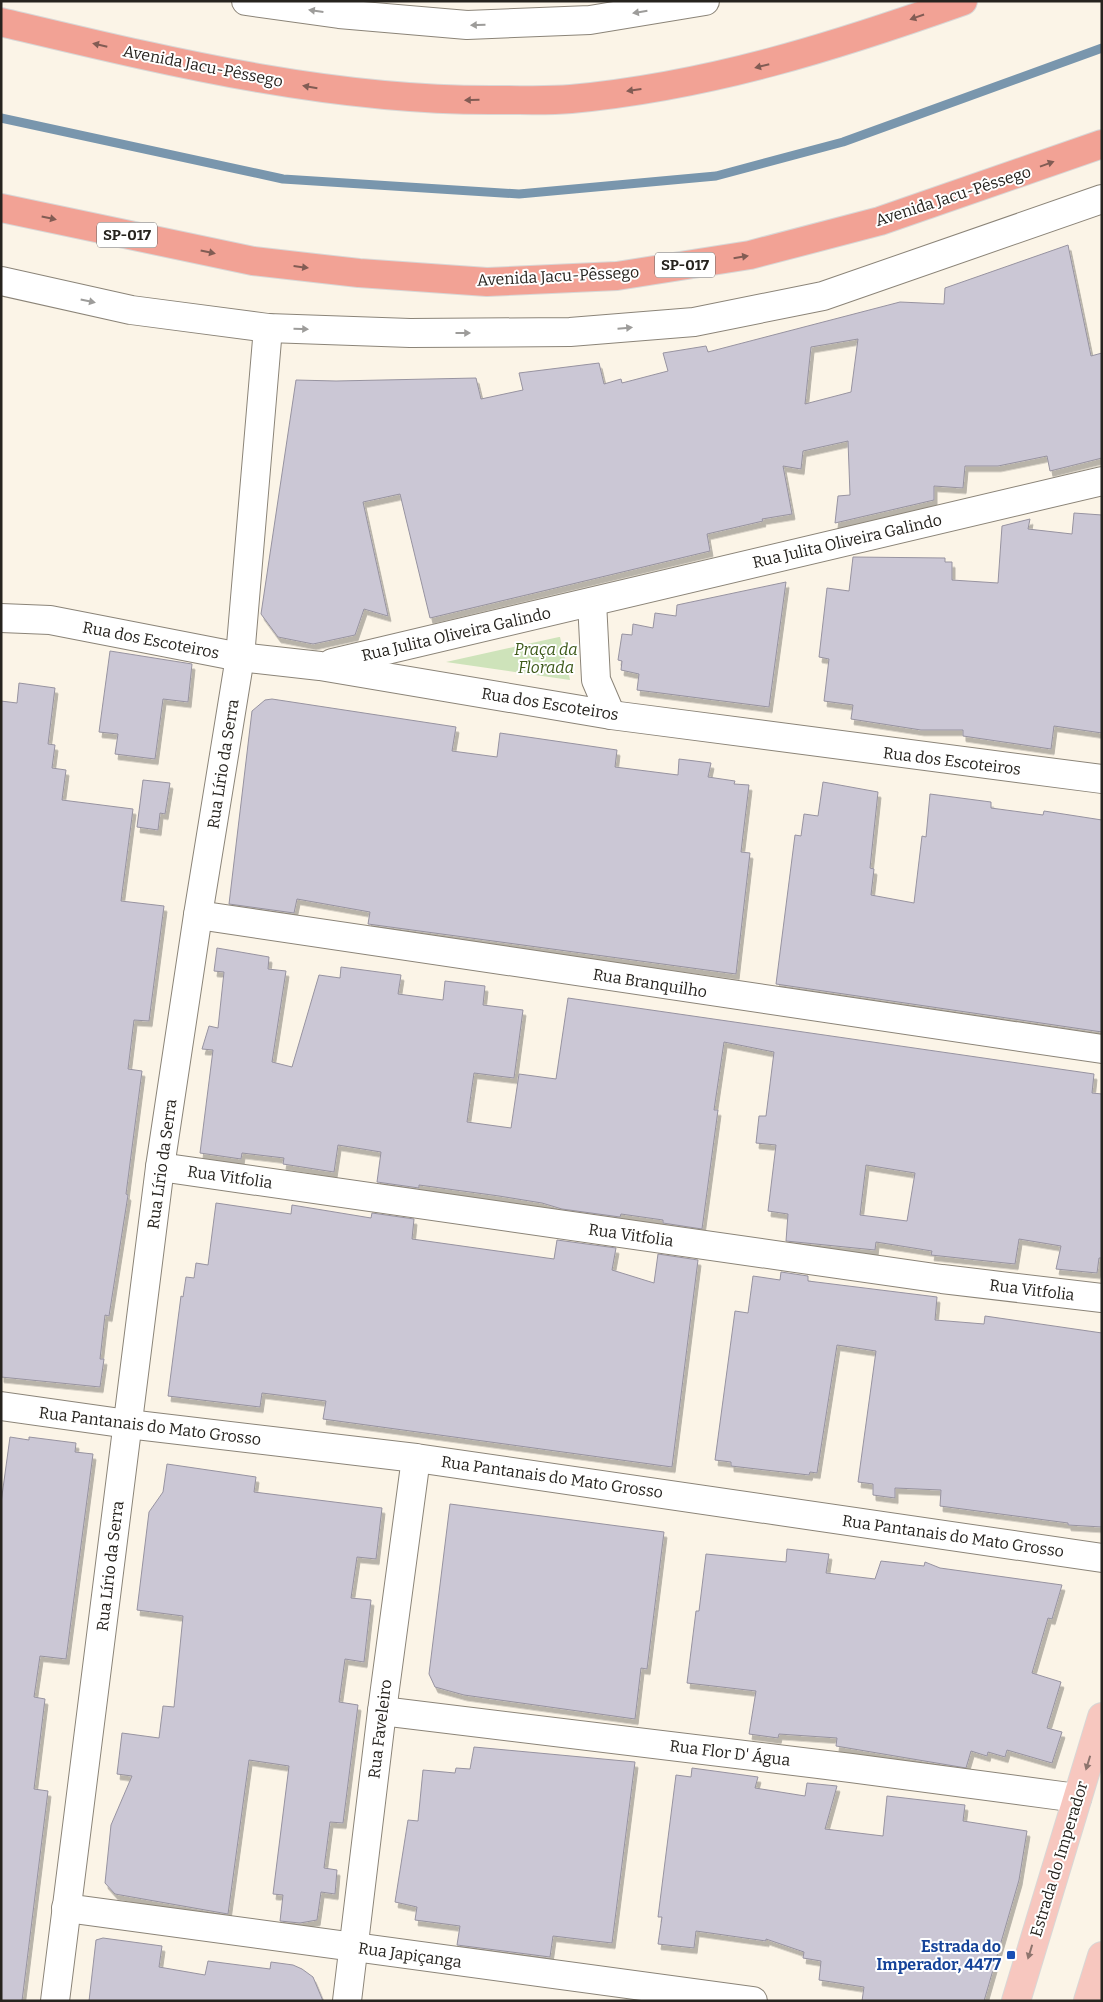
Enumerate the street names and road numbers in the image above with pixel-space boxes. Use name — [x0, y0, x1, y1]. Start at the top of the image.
street label: Avenida Jacu-Pêssego — [121, 41, 285, 91]
street label: Avenida Jacu-Pêssego — [873, 162, 1033, 230]
road number: SP-017 — [97, 222, 157, 248]
road number: SP-017 — [655, 252, 715, 278]
street label: Avenida Jacu-Pêssego — [476, 262, 640, 290]
street label: Rua Julita Oliveira Galindo — [750, 510, 944, 572]
street label: Rua Julita Oliveira Galindo — [359, 603, 553, 665]
street label: Rua dos Escoteiros — [81, 617, 221, 663]
street label: Rua dos Escoteiros — [480, 684, 620, 724]
street label: Rua Lírio da Serra — [203, 698, 243, 830]
street label: Rua dos Escoteiros — [882, 743, 1022, 779]
street label: Rua Branquilho — [592, 965, 708, 1001]
street label: Rua Lírio da Serra — [143, 1098, 181, 1230]
street label: Rua Vitfolia — [186, 1162, 274, 1192]
street label: Rua Vitfolia — [587, 1220, 675, 1250]
street label: Rua Vitfolia — [988, 1275, 1076, 1305]
street label: Rua Pantanais do Mato Grosso — [38, 1403, 262, 1449]
street label: Rua Pantanais do Mato Grosso — [440, 1452, 664, 1502]
street label: Rua Lírio da Serra — [93, 1500, 127, 1632]
street label: Rua Pantanais do Mato Grosso — [841, 1511, 1065, 1561]
street label: Rua Faveleiro — [364, 1678, 396, 1780]
street label: Rua Flor D' Água — [669, 1735, 792, 1770]
street label: Estrada do Imperador — [1026, 1779, 1092, 1939]
street label: Rua Japiçanga — [357, 1938, 463, 1972]

